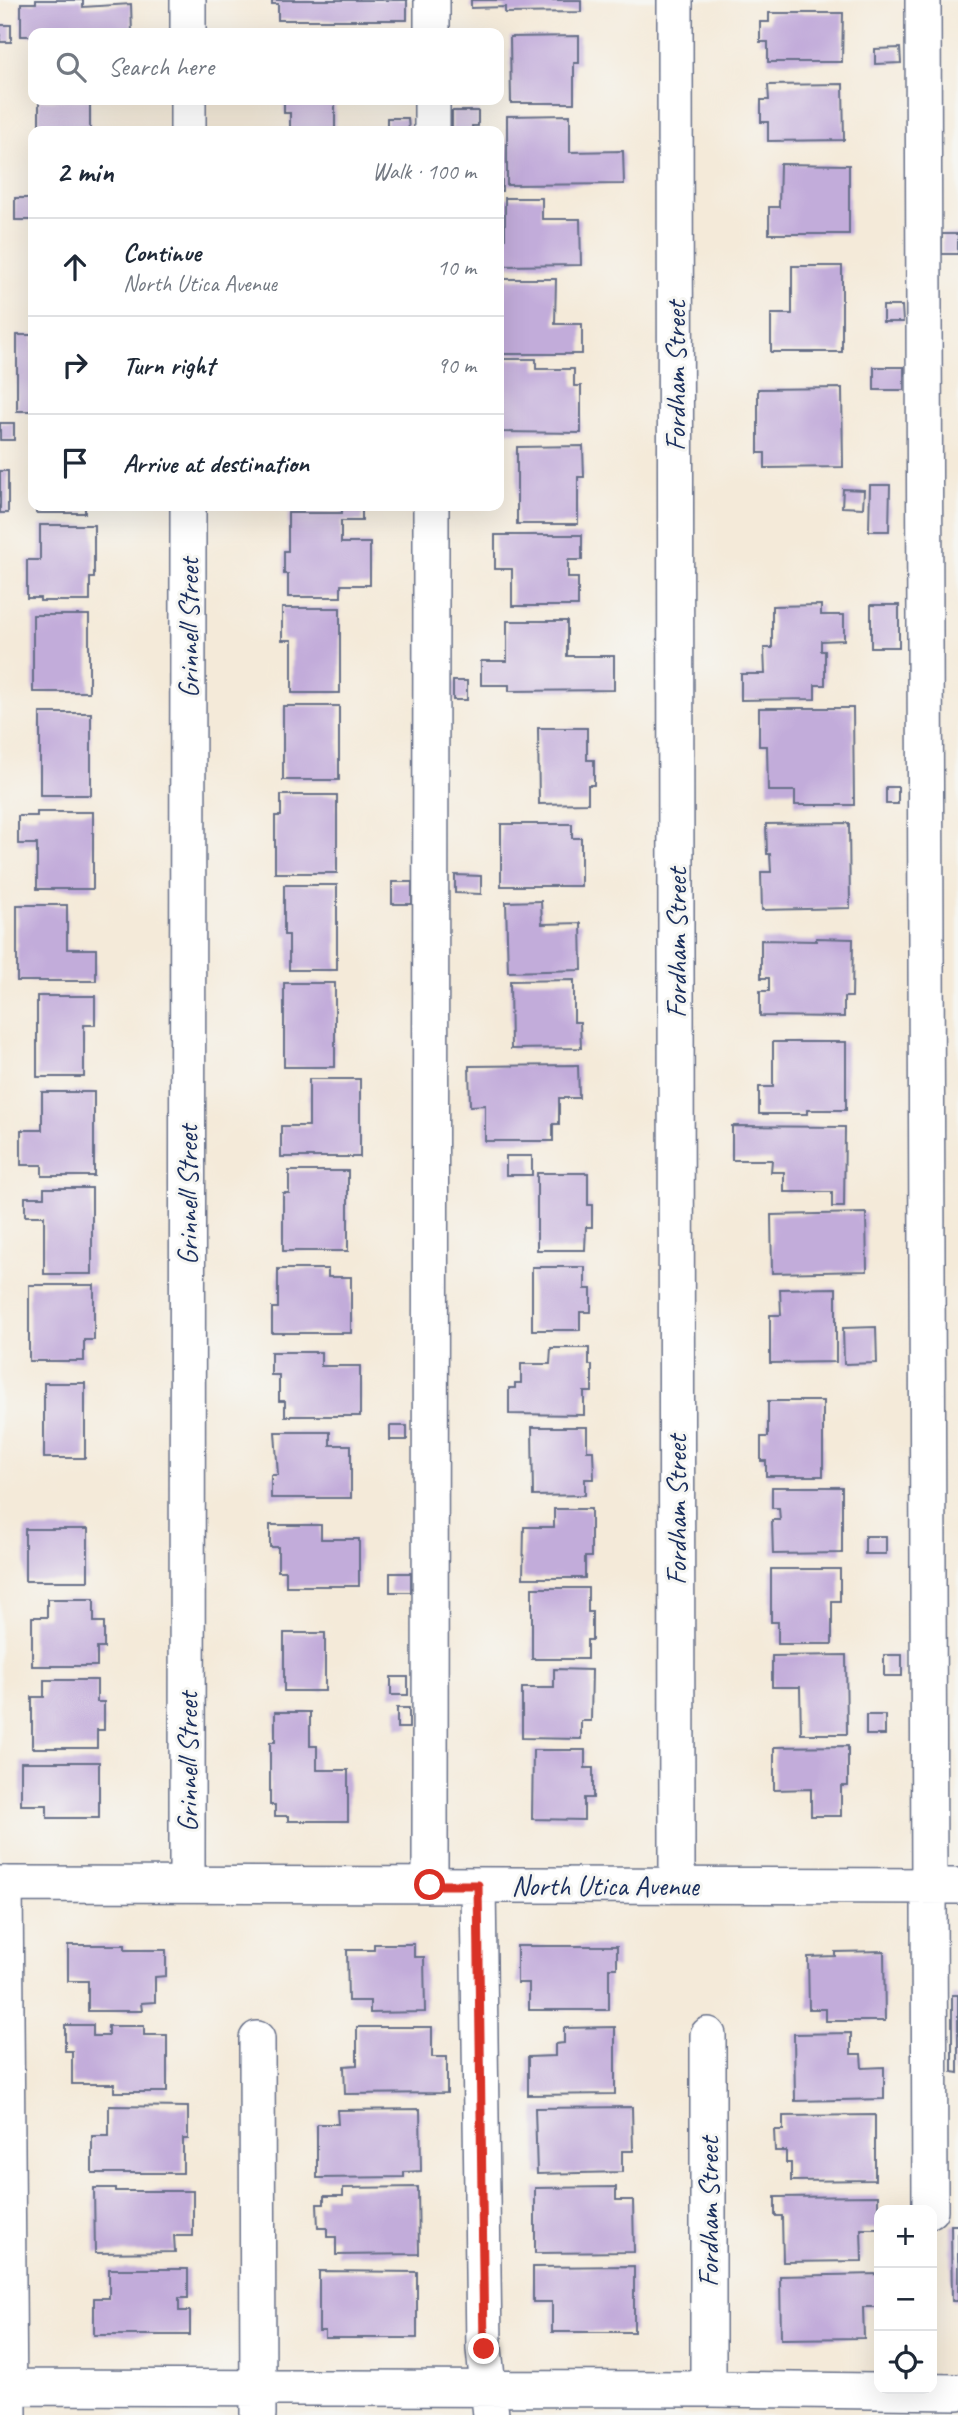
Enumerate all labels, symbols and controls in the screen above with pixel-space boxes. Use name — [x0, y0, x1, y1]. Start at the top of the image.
search box — [28, 28, 504, 105]
icon: search — [52, 48, 90, 86]
text: Search here — [108, 50, 214, 83]
text: 2 min — [56, 153, 113, 191]
text: Walk · 100 m — [372, 157, 476, 186]
text: Continue — [123, 236, 201, 269]
icon: ahead — [56, 248, 94, 286]
text: 10 m — [437, 253, 476, 282]
text: North Utica Avenue — [123, 269, 277, 298]
street label: Fordham Street — [658, 298, 693, 451]
icon: right — [56, 346, 94, 384]
text: Turn right — [123, 349, 214, 382]
text: 90 m — [437, 351, 476, 380]
icon: arrive — [56, 444, 94, 482]
text: Arrive at destination — [123, 447, 309, 480]
street label: Grinnell Street — [171, 555, 206, 698]
street label: Fordham Street — [659, 865, 694, 1018]
street label: Grinnell Street — [170, 1122, 205, 1265]
street label: Fordham Street — [659, 1432, 694, 1585]
street label: Grinnell Street — [170, 1689, 205, 1832]
street label: North Utica Avenue — [511, 1868, 700, 1903]
route start — [414, 1869, 445, 1900]
street label: Fordham Street — [691, 2134, 726, 2287]
map controls — [874, 2205, 937, 2394]
button: + — [874, 2205, 937, 2268]
button: − — [874, 2268, 937, 2331]
button: locate — [874, 2331, 937, 2394]
route end — [468, 2333, 499, 2364]

